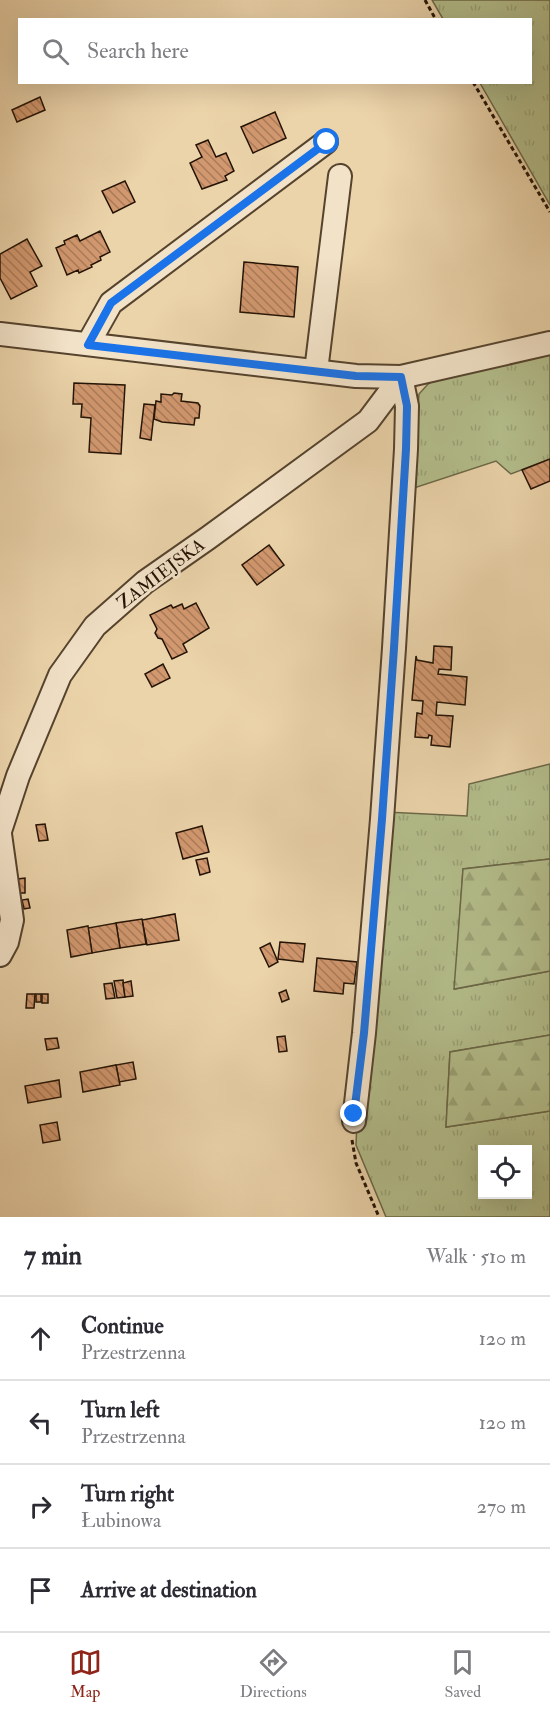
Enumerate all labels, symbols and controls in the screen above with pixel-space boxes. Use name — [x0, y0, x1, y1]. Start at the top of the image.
search box — [18, 18, 532, 84]
icon: search — [39, 35, 72, 68]
text: Search here — [87, 37, 189, 65]
route start — [313, 128, 339, 154]
street label: ZAMIEJSKA — [113, 533, 210, 614]
route end — [340, 1100, 366, 1126]
map controls — [478, 1145, 532, 1199]
button: locate — [478, 1145, 532, 1199]
text: 7 min — [24, 1240, 82, 1272]
text: Walk · 510 m — [426, 1244, 526, 1269]
text: Continue — [81, 1312, 164, 1340]
icon: ahead — [24, 1322, 57, 1355]
text: 120 m — [479, 1326, 526, 1351]
text: Przestrzenna — [81, 1340, 186, 1365]
text: Turn left — [81, 1396, 160, 1424]
icon: left — [24, 1406, 57, 1439]
text: 120 m — [479, 1410, 526, 1435]
text: Przestrzenna — [81, 1424, 186, 1449]
text: Turn right — [81, 1480, 174, 1508]
icon: right — [24, 1490, 57, 1523]
text: 270 m — [477, 1494, 526, 1519]
text: Łubinowa — [81, 1508, 161, 1533]
icon: arrive — [24, 1574, 57, 1607]
text: Arrive at destination — [81, 1576, 257, 1604]
tab: Map — [69, 1646, 102, 1702]
tab: Directions — [240, 1646, 307, 1702]
tab: Saved — [445, 1646, 481, 1702]

